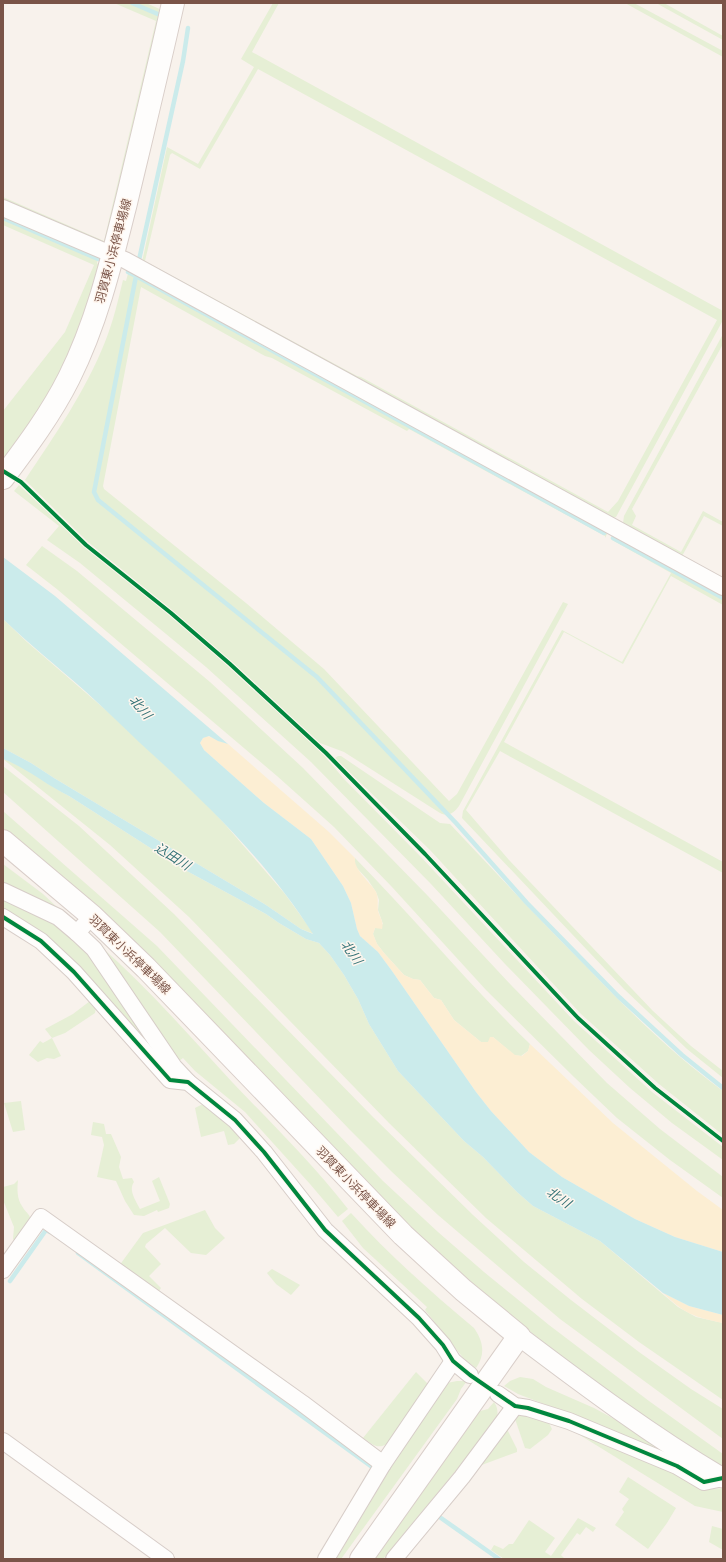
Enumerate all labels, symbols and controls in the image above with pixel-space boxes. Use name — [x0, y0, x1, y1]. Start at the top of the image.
street label: 羽賀東小浜停車場線 — [91, 197, 135, 305]
water label: 北川 — [126, 691, 158, 724]
water label: 込田川 — [152, 838, 196, 875]
street label: 羽賀東小浜停車場線 — [85, 910, 175, 998]
water label: 北川 — [337, 936, 368, 969]
street label: 羽賀東小浜停車場線 — [312, 1142, 400, 1232]
water label: 北川 — [543, 1182, 576, 1213]

